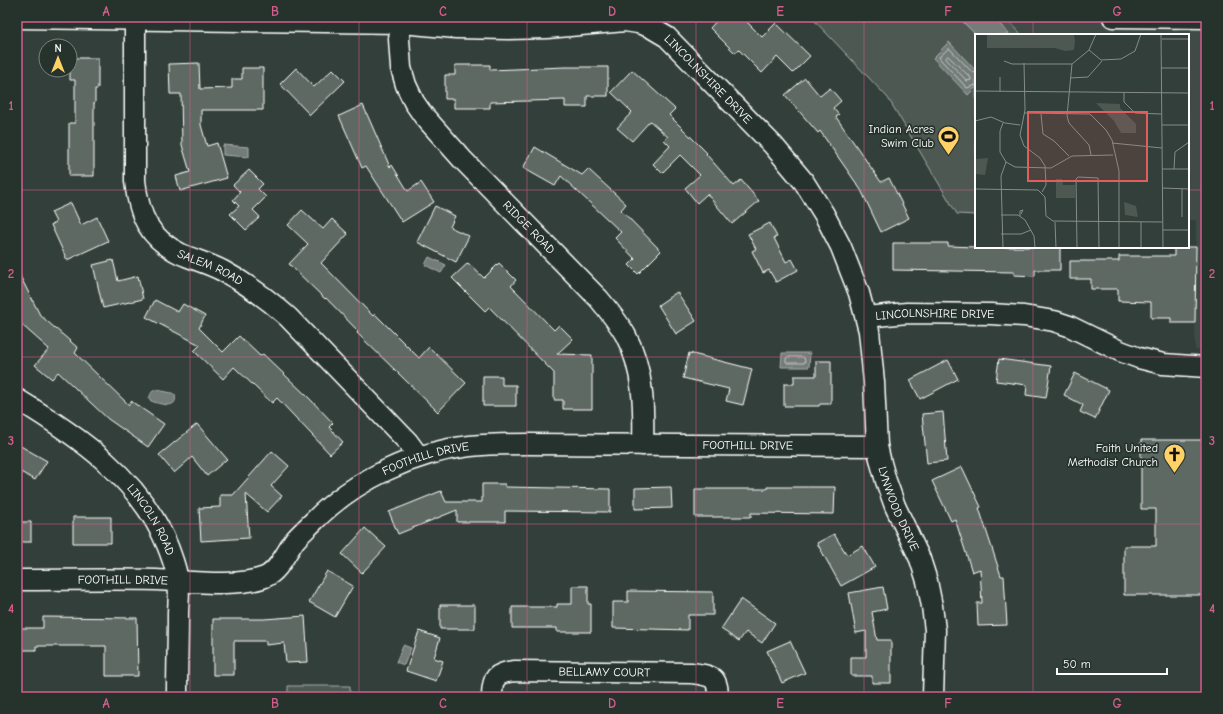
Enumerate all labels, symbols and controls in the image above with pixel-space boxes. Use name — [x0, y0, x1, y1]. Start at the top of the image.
text: A — [102, 4, 110, 19]
text: B — [271, 4, 279, 19]
text: C — [439, 4, 447, 19]
text: D — [608, 4, 616, 19]
text: E — [776, 4, 784, 19]
text: F — [944, 4, 952, 19]
text: G — [1112, 4, 1122, 19]
street label: LINCOLNSHIRE DRIVE — [661, 32, 755, 126]
inset map — [975, 34, 1189, 248]
north arrow — [38, 38, 78, 78]
text: N — [54, 42, 62, 55]
text: 1 — [8, 98, 14, 113]
text: 1 — [1209, 98, 1215, 113]
place label: Indian Acres Swim Club — [868, 122, 934, 150]
sports icon: Indian Acres Swim Club — [936, 123, 962, 156]
street label: RIDGE ROAD — [500, 198, 558, 257]
street label: SALEM ROAD — [175, 246, 246, 288]
text: 2 — [8, 266, 14, 281]
text: 2 — [1209, 266, 1215, 281]
street label: LINCOLNSHIRE DRIVE — [875, 306, 994, 323]
text: 3 — [8, 433, 14, 448]
text: 3 — [1209, 433, 1215, 448]
street label: FOOTHILL DRIVE — [703, 438, 793, 453]
street label: FOOTHILL DRIVE — [380, 439, 470, 478]
place label: Faith United Methodist Church — [1068, 441, 1158, 469]
church icon: Faith United Methodist Church — [1161, 442, 1187, 475]
street label: LYNWOOD DRIVE — [875, 465, 922, 553]
street label: LINCOLN ROAD — [124, 481, 177, 557]
street label: FOOTHILL DRIVE — [78, 573, 168, 588]
text: 4 — [8, 601, 14, 616]
text: 4 — [1209, 601, 1215, 616]
scale bar — [1057, 650, 1167, 676]
text: 50 m — [1063, 657, 1091, 671]
street label: BELLAMY COURT — [558, 664, 651, 680]
text: A — [102, 696, 110, 711]
text: B — [271, 696, 279, 711]
text: C — [439, 696, 447, 711]
text: D — [608, 696, 616, 711]
text: E — [776, 696, 784, 711]
text: F — [944, 696, 952, 711]
text: G — [1112, 696, 1122, 711]

